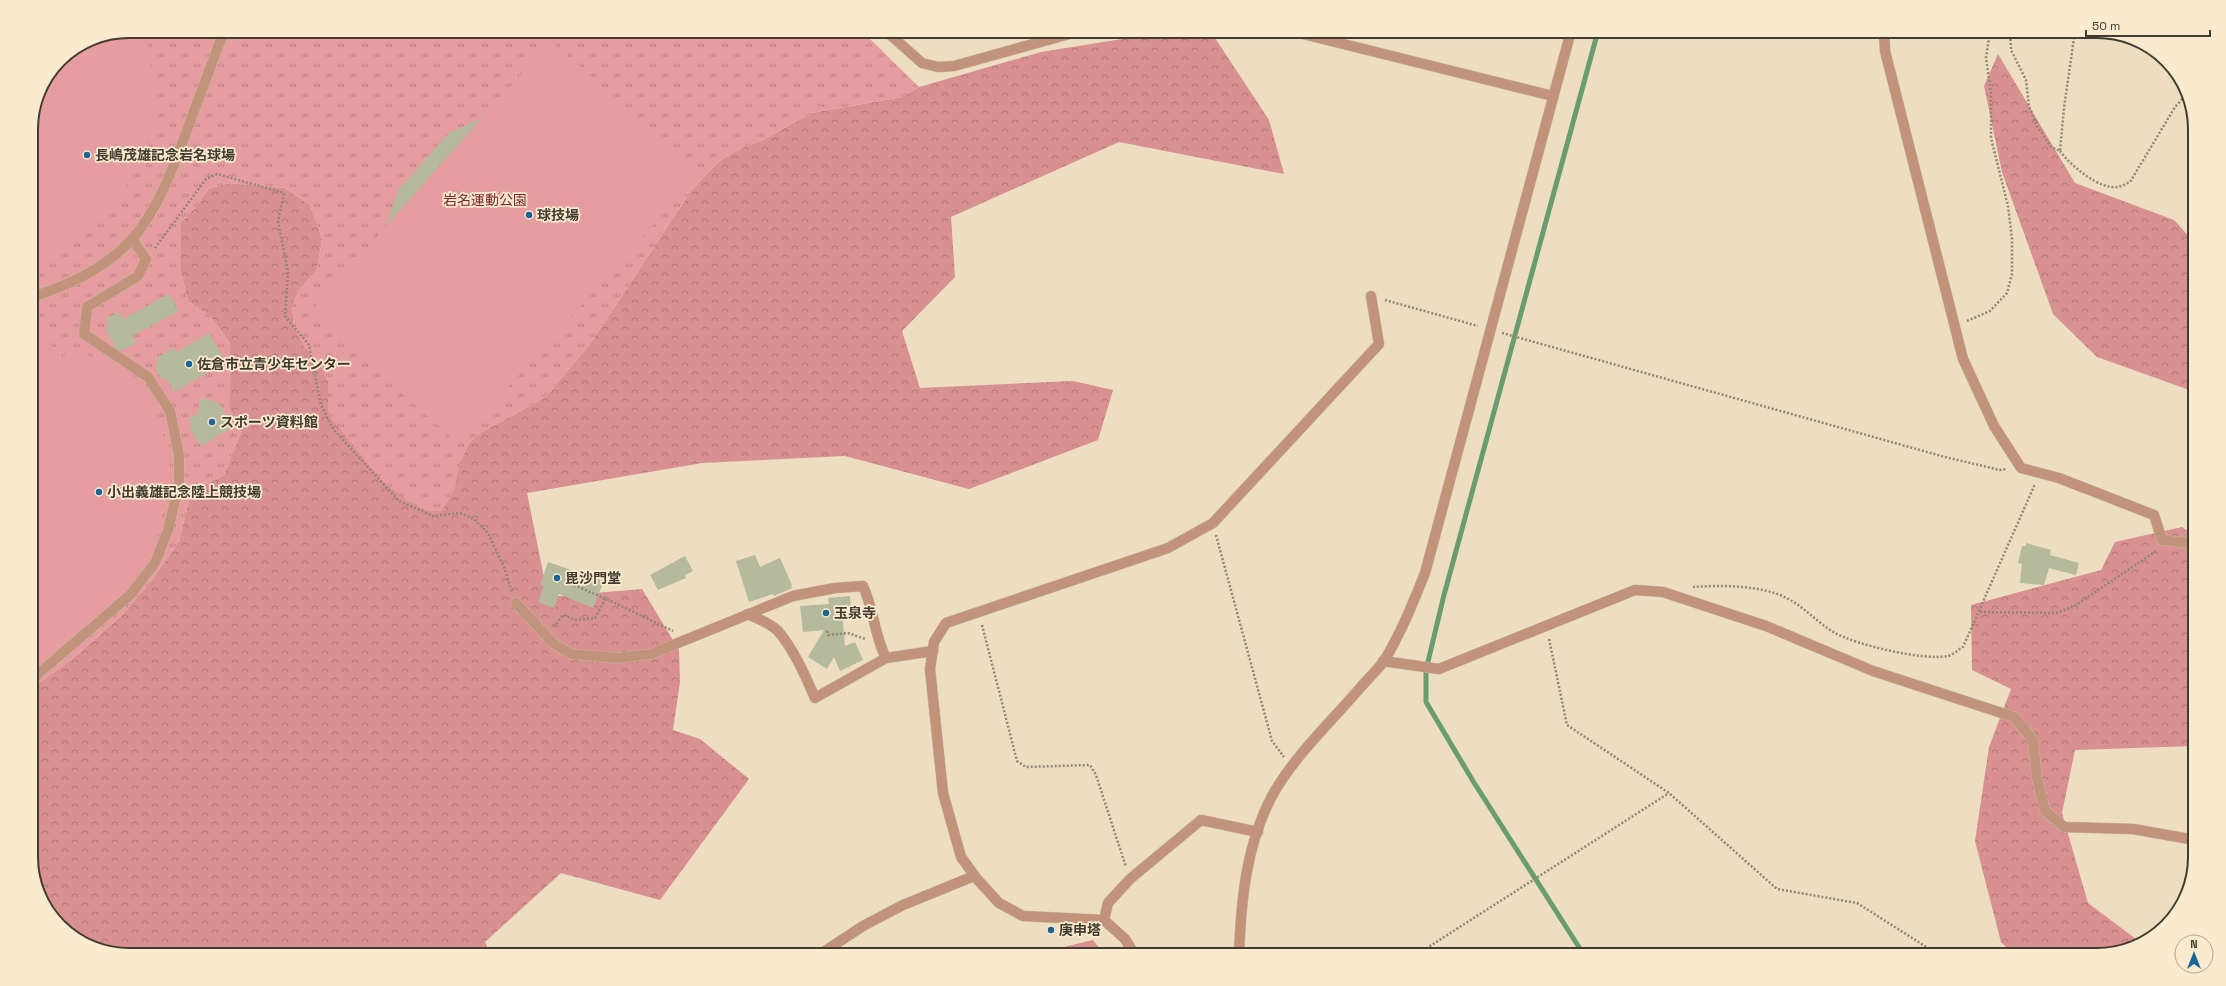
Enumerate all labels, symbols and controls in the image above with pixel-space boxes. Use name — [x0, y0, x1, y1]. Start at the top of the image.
scale bar — [2086, 12, 2210, 38]
text: 50 m — [2092, 18, 2120, 34]
place label: 長嶋茂雄記念岩名球場 — [95, 146, 235, 164]
marker: 長嶋茂雄記念岩名球場 — [82, 150, 92, 160]
park label: 岩名運動公園 — [443, 191, 527, 209]
place label: 球技場 — [537, 206, 579, 224]
marker: 球技場 — [524, 210, 534, 220]
place label: 佐倉市立青少年センター — [197, 355, 351, 373]
marker: 佐倉市立青少年センター — [184, 359, 194, 369]
place label: スポーツ資料館 — [220, 413, 318, 431]
marker: スポーツ資料館 — [207, 417, 217, 427]
place label: 小出義雄記念陸上競技場 — [107, 483, 261, 501]
marker: 小出義雄記念陸上競技場 — [94, 487, 104, 497]
place label: 毘沙門堂 — [565, 569, 621, 587]
marker: 毘沙門堂 — [552, 573, 562, 583]
place label: 玉泉寺 — [834, 604, 876, 622]
marker: 玉泉寺 — [821, 608, 831, 618]
place label: 庚申塔 — [1059, 921, 1101, 939]
marker: 庚申塔 — [1046, 925, 1056, 935]
north arrow — [2174, 934, 2214, 974]
text: N — [2190, 937, 2198, 951]

